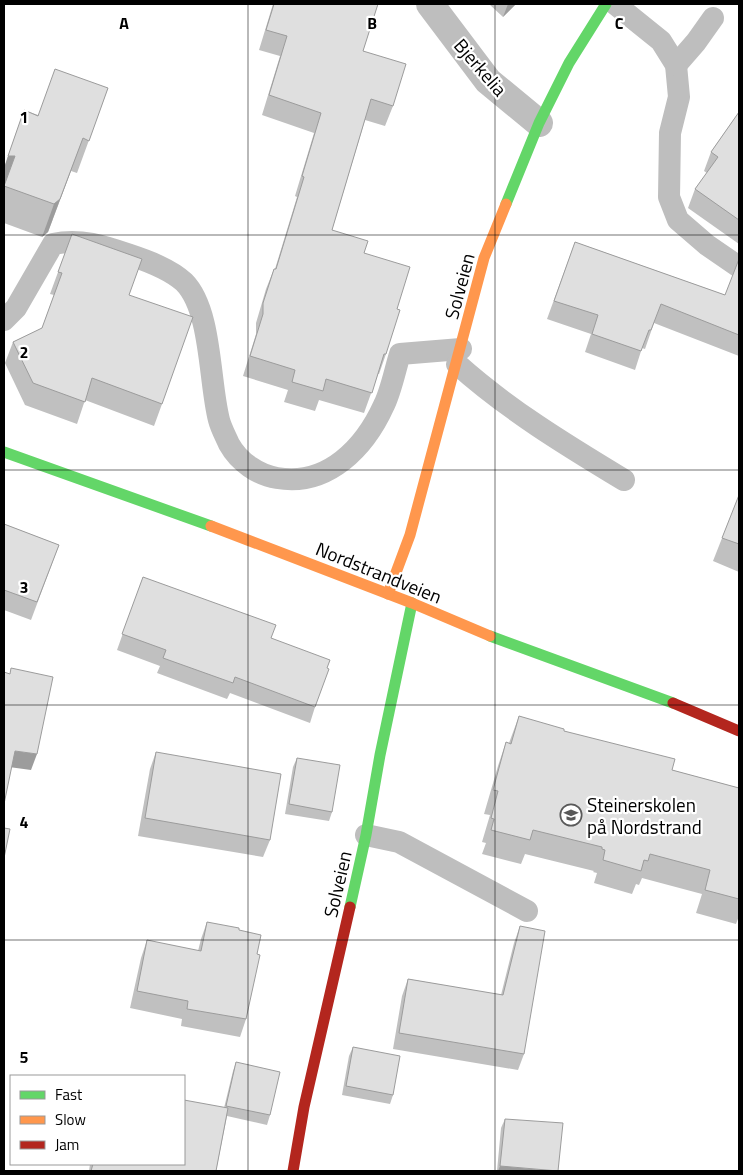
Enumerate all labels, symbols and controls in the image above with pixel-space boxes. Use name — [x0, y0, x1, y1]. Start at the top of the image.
text: A — [119, 11, 129, 35]
text: B — [367, 11, 377, 35]
text: C — [615, 11, 624, 35]
street label: Bjerkelia — [448, 32, 515, 103]
text: 1 — [20, 105, 28, 129]
street label: Solveien — [436, 250, 482, 322]
text: 2 — [20, 340, 28, 364]
street label: Nordstrandveien — [312, 534, 446, 610]
text: 3 — [20, 575, 28, 599]
place label: Steinerskolen på Nordstrand — [587, 790, 702, 841]
school or university icon: Steinerskolen på Nordstrand — [559, 803, 583, 827]
text: 4 — [20, 810, 29, 834]
street label: Solveien — [315, 848, 359, 920]
text: 5 — [20, 1045, 29, 1069]
legend — [10, 1075, 185, 1165]
text: Fast — [55, 1083, 83, 1106]
text: Slow — [55, 1108, 86, 1131]
text: Jam — [55, 1133, 79, 1156]

